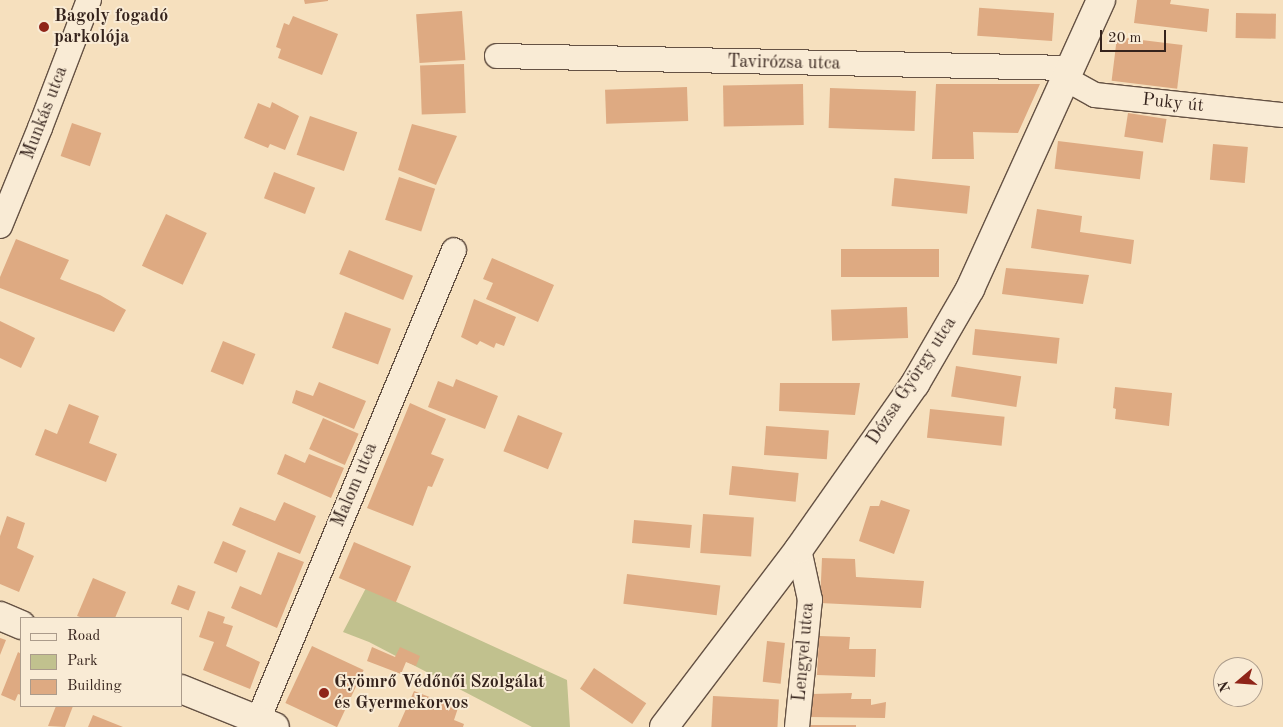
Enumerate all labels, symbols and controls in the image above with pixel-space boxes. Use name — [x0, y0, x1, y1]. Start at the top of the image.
place label: Bagoly fogadó parkolója — [54, 6, 168, 48]
scale bar — [1103, 20, 1169, 52]
marker: Bagoly fogadó parkolója — [38, 21, 50, 33]
text: 20 m — [1108, 31, 1142, 46]
street label: Tavirózsa utca — [727, 51, 841, 75]
street label: Munkás utca — [17, 63, 73, 163]
street label: Puky út — [1141, 89, 1205, 117]
street label: Dózsa György utca — [863, 313, 961, 449]
street label: Malom utca — [328, 439, 382, 531]
street label: Lengyel utca — [789, 602, 819, 702]
legend — [20, 617, 182, 707]
text: Road — [67, 629, 100, 644]
text: Park — [67, 654, 98, 669]
north arrow — [1213, 657, 1263, 707]
place label: Gyömrő Védőnői Szolgálat és Gyermekorvos — [334, 672, 545, 714]
text: Building — [67, 679, 122, 694]
text: N — [1216, 679, 1233, 694]
marker: Gyömrő Védőnői Szolgálat és Gyermekorvos — [318, 687, 330, 699]

